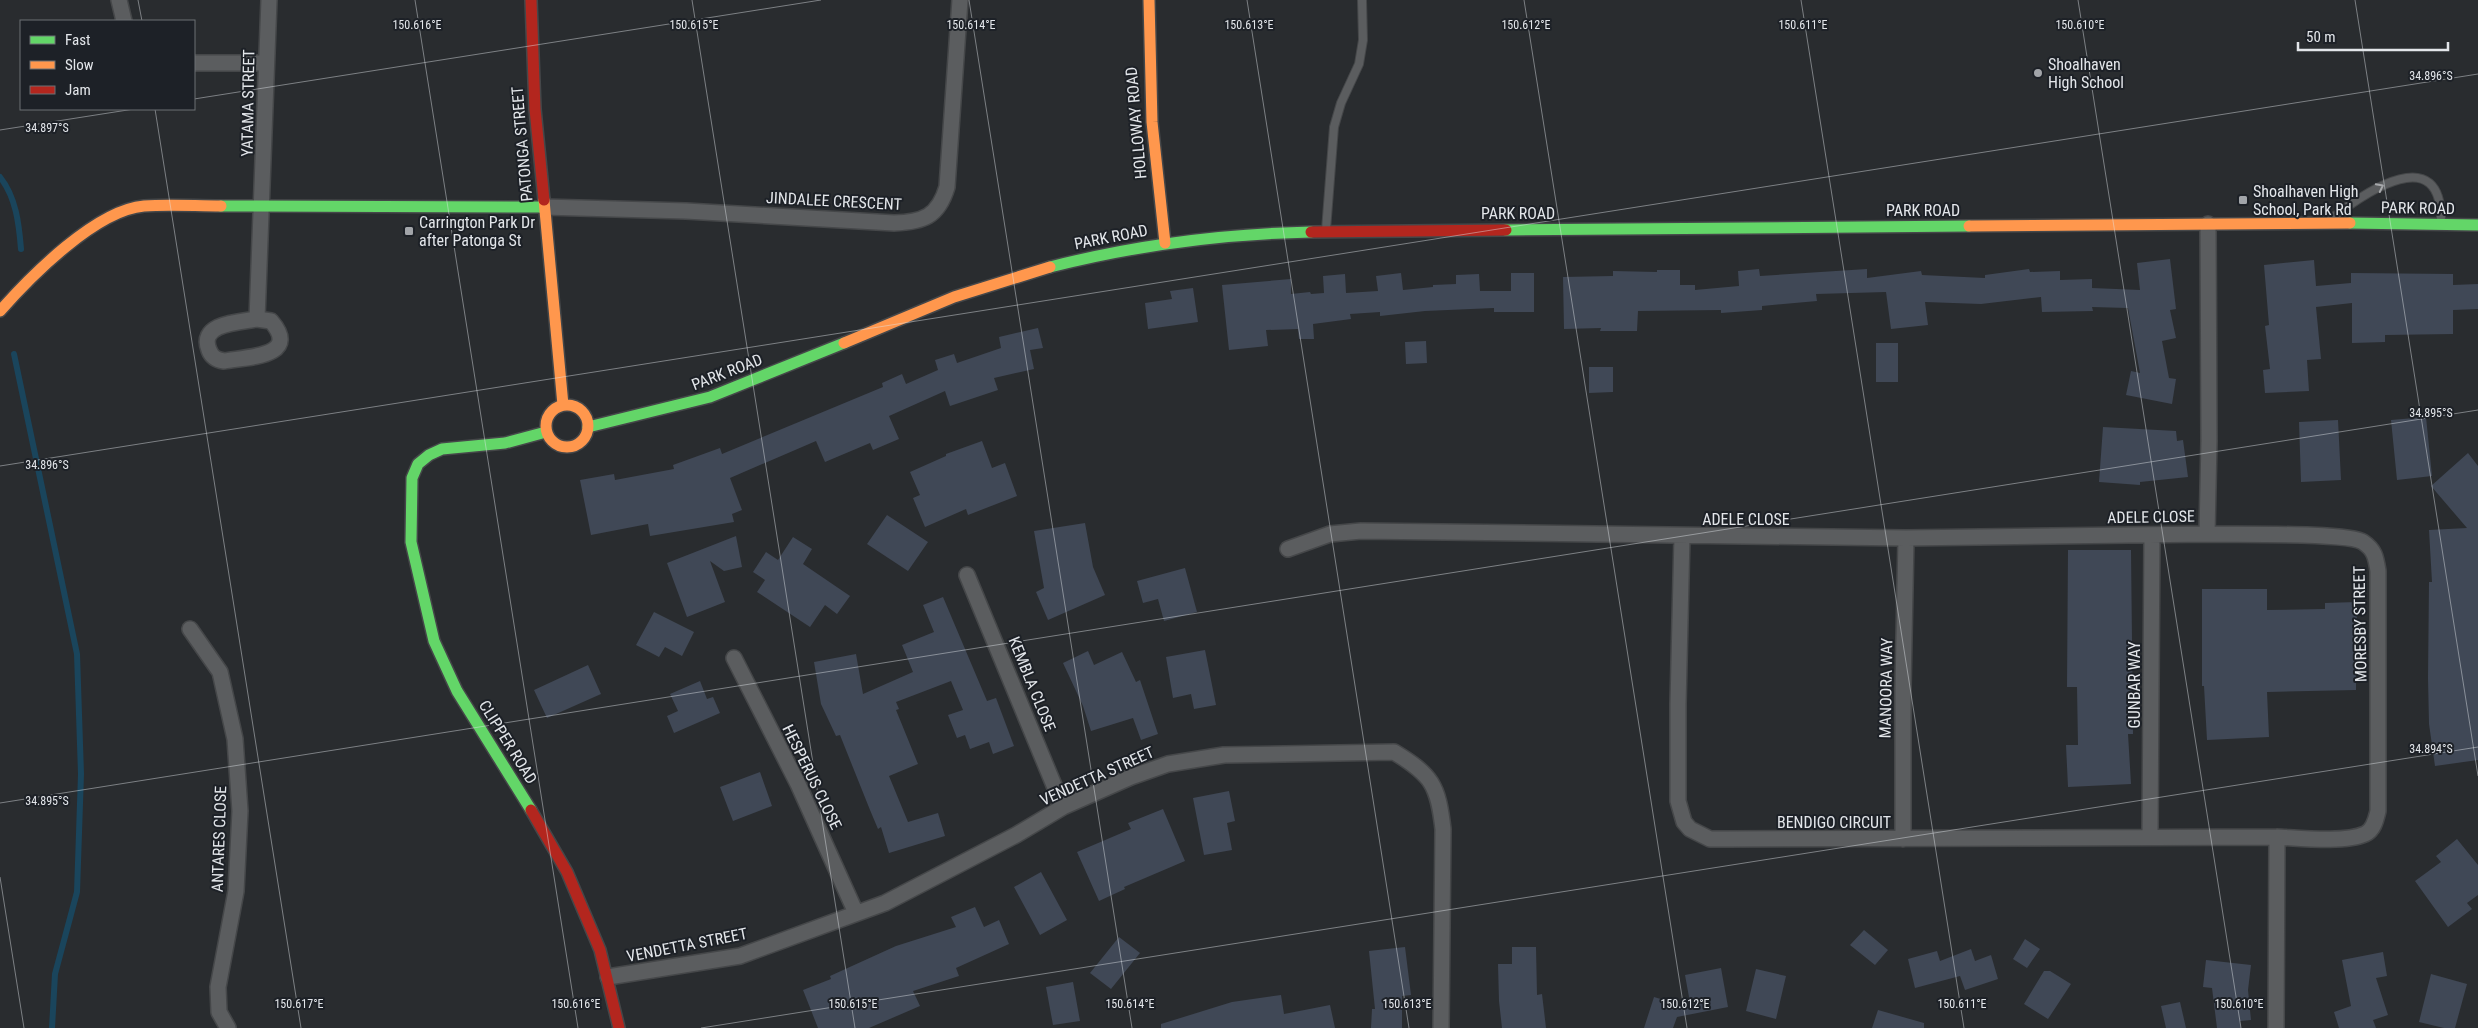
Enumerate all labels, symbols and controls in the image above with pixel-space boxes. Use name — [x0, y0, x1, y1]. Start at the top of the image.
text: 150.616°E — [392, 18, 442, 32]
text: 150.615°E — [669, 18, 719, 32]
text: 150.614°E — [946, 18, 996, 32]
text: 150.613°E — [1224, 18, 1274, 32]
text: 150.612°E — [1501, 18, 1551, 32]
text: 150.611°E — [1778, 18, 1828, 32]
text: 150.610°E — [2055, 18, 2105, 32]
legend — [20, 20, 195, 110]
scale bar — [2298, 20, 2448, 52]
text: 50 m — [2306, 28, 2336, 46]
text: Fast — [65, 31, 90, 49]
street label: YATAMA STREET — [238, 49, 258, 157]
place label: Shoalhaven High School — [2048, 55, 2124, 92]
text: Slow — [65, 56, 94, 74]
street label: HOLLOWAY ROAD — [1122, 66, 1150, 180]
marker: Shoalhaven High School — [2032, 67, 2044, 79]
text: 34.896°S — [2409, 69, 2453, 83]
text: Jam — [65, 81, 91, 99]
street label: PATONGA STREET — [508, 86, 536, 202]
text: 34.897°S — [25, 121, 69, 135]
place label: Shoalhaven High School, Park Rd — [2253, 182, 2359, 219]
one-way arrow — [2375, 183, 2384, 193]
street label: JINDALEE CRESCENT — [766, 188, 902, 214]
marker: Shoalhaven High School, Park Rd — [2237, 194, 2249, 206]
street label: PARK ROAD — [2381, 198, 2455, 218]
street label: PARK ROAD — [1886, 201, 1960, 220]
street label: PARK ROAD — [1481, 204, 1555, 223]
place label: Carrington Park Dr after Patonga St — [419, 213, 535, 250]
street label: PARK ROAD — [1073, 221, 1149, 253]
marker: Carrington Park Dr after Patonga St — [403, 225, 415, 237]
street label: PARK ROAD — [689, 350, 765, 394]
text: 34.895°S — [2409, 406, 2453, 420]
text: 34.896°S — [25, 458, 69, 472]
street label: ADELE CLOSE — [2107, 507, 2195, 527]
street label: ADELE CLOSE — [1702, 510, 1790, 529]
street label: MORESBY STREET — [2349, 566, 2371, 682]
street label: KEMBLA CLOSE — [1004, 634, 1060, 734]
street label: MANOORA WAY — [1876, 637, 1896, 739]
street label: GUNBAR WAY — [2125, 641, 2144, 729]
street label: CLIPPER ROAD — [475, 697, 541, 787]
street label: HESPERUS CLOSE — [778, 721, 846, 833]
street label: VENDETTA STREET — [1037, 742, 1157, 810]
text: 34.894°S — [2409, 742, 2453, 756]
street label: ANTARES CLOSE — [208, 786, 230, 892]
text: 34.895°S — [25, 794, 69, 808]
street label: BENDIGO CIRCUIT — [1777, 813, 1891, 832]
street label: VENDETTA STREET — [625, 924, 749, 966]
text: 150.617°E — [274, 997, 324, 1011]
text: 150.616°E — [551, 997, 601, 1011]
text: 150.615°E — [828, 997, 878, 1011]
text: 150.614°E — [1105, 997, 1155, 1011]
text: 150.613°E — [1382, 997, 1432, 1011]
text: 150.612°E — [1660, 997, 1710, 1011]
text: 150.611°E — [1937, 997, 1987, 1011]
text: 150.610°E — [2214, 997, 2264, 1011]

